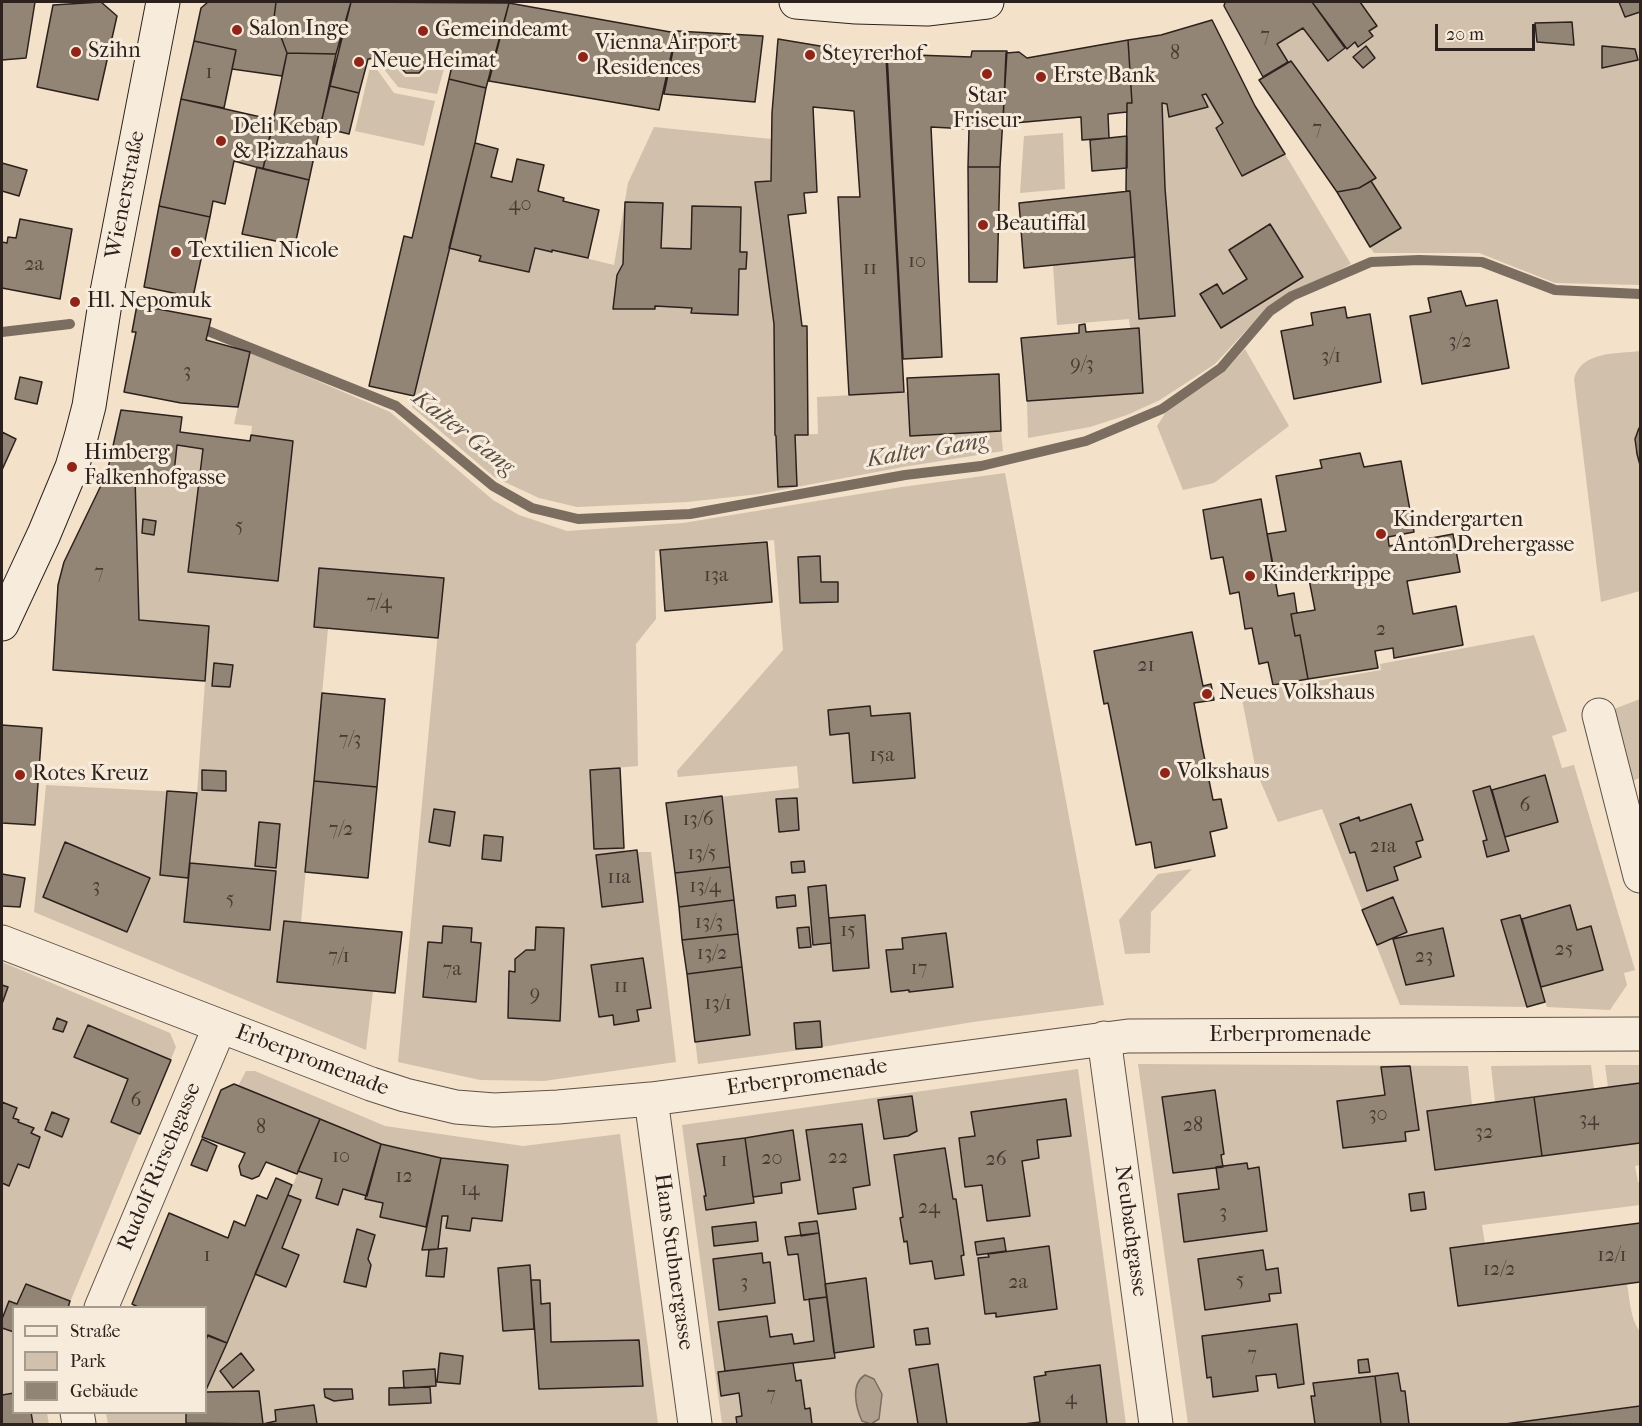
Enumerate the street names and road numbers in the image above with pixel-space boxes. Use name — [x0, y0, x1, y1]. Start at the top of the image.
street label: Wienerstraße — [101, 129, 151, 261]
street label: Erberpromenade — [232, 1020, 392, 1102]
street label: Erberpromenade — [1209, 1023, 1371, 1049]
street label: Erberpromenade — [725, 1054, 889, 1102]
street label: Rudolf Rirschgasse — [113, 1079, 207, 1255]
street label: Neubachgasse — [1108, 1164, 1152, 1298]
street label: Hans Stubnergasse — [648, 1172, 698, 1352]

